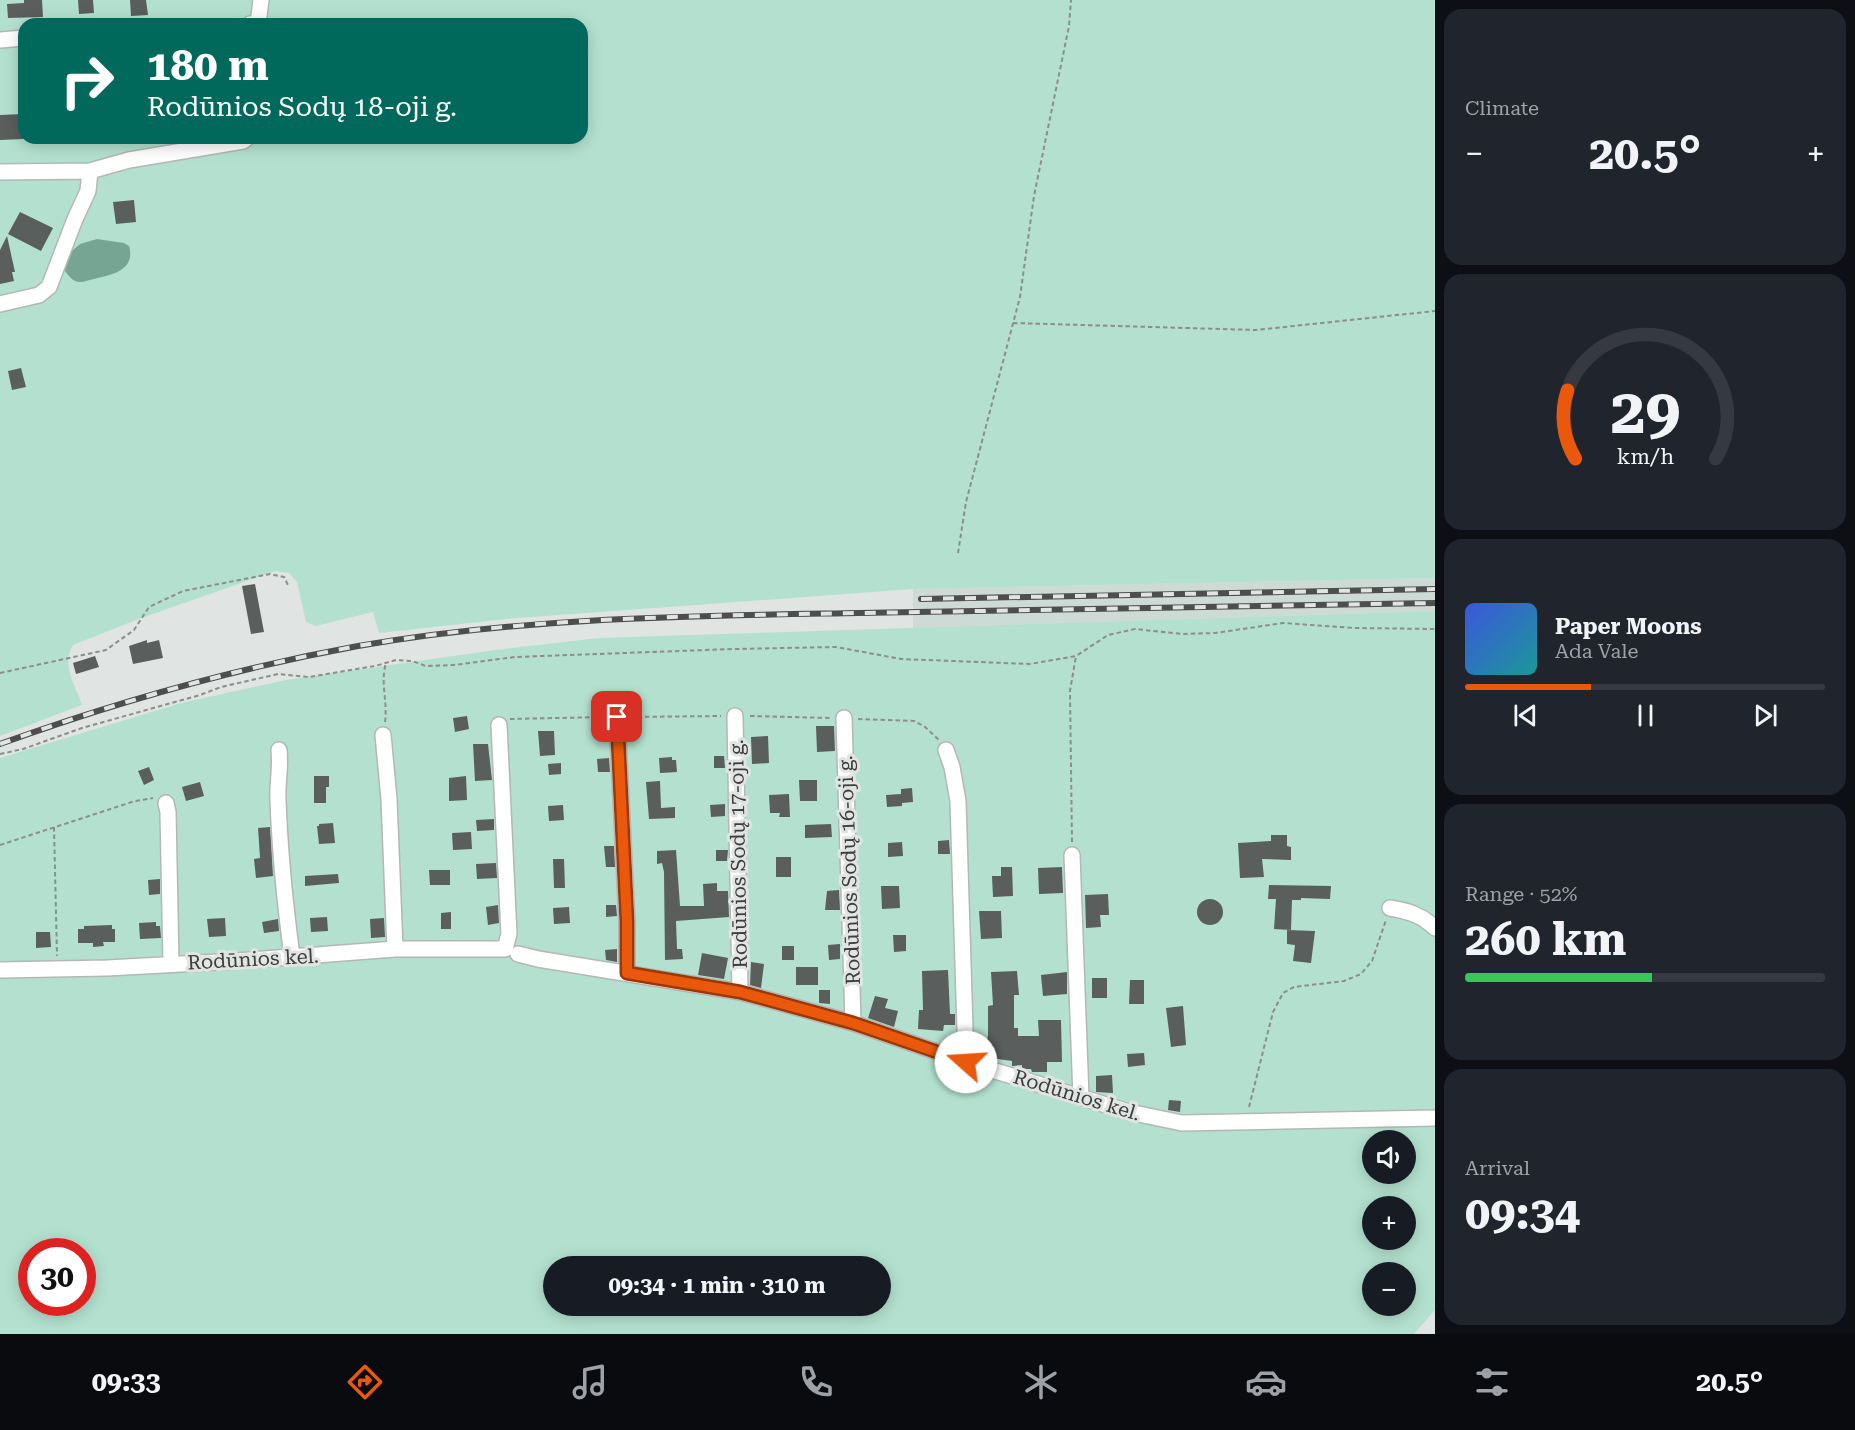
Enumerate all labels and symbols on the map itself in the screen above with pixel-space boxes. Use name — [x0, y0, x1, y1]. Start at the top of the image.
pin — [591, 691, 642, 742]
street label: Rodūnios Sodų 17-oji g. — [724, 739, 752, 969]
street label: Rodūnios Sodų 16-oji g. — [833, 755, 865, 985]
street label: Rodūnios kel. — [187, 944, 319, 974]
position arrow — [934, 1030, 998, 1094]
street label: Rodūnios kel. — [1011, 1064, 1143, 1126]
speed limit sign: 30 — [18, 1238, 96, 1316]

